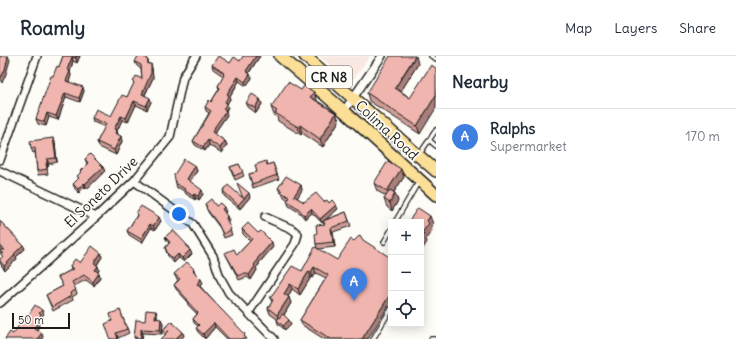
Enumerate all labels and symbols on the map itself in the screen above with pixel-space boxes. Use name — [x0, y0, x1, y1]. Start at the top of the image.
road number: CR N8 — [306, 66, 352, 88]
street label: Colima Road — [352, 96, 422, 164]
street label: El Soneto Drive — [61, 153, 141, 231]
your location — [169, 204, 189, 224]
pin: A — [341, 268, 367, 301]
scale bar — [12, 311, 70, 330]

